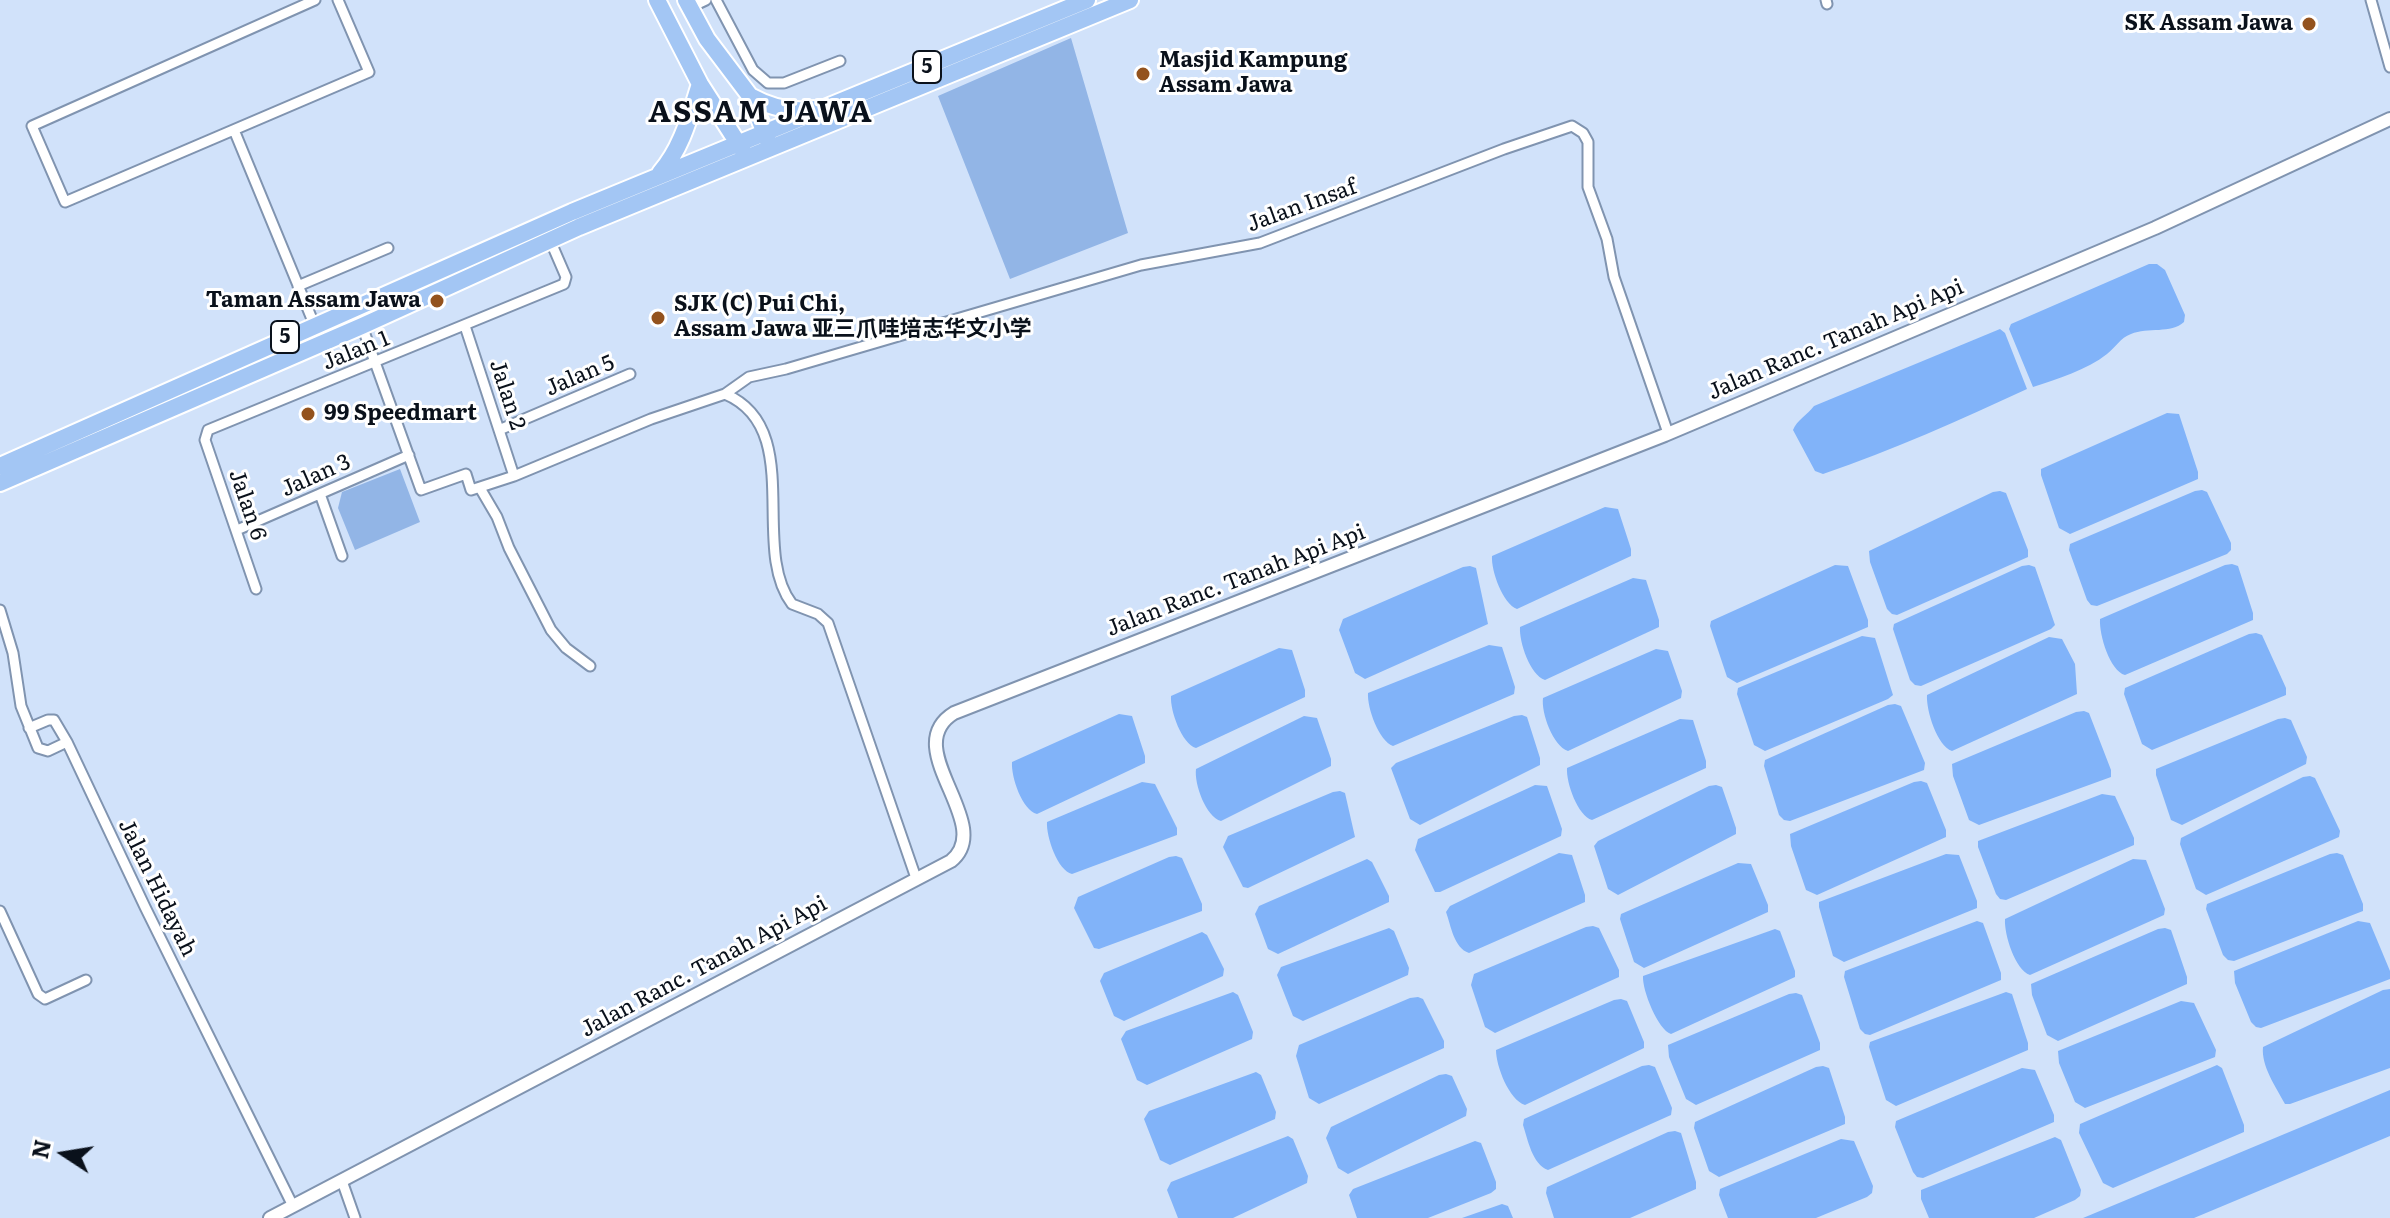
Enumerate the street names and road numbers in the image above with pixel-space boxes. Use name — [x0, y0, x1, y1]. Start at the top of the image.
road number: 5 — [913, 51, 941, 83]
street label: Jalan Insaf — [1244, 174, 1360, 238]
street label: Jalan Ranc. Tanah Api Api — [1704, 274, 1968, 406]
road number: 5 — [271, 321, 299, 353]
street label: Jalan 1 — [319, 326, 393, 376]
street label: Jalan 5 — [542, 350, 618, 402]
street label: Jalan 2 — [483, 357, 531, 433]
street label: Jalan 3 — [277, 449, 355, 503]
street label: Jalan 6 — [223, 466, 271, 544]
street label: Jalan Ranc. Tanah Api Api — [1103, 519, 1369, 643]
street label: Jalan Hidayah — [112, 815, 202, 961]
street label: Jalan Ranc. Tanah Api Api — [576, 891, 832, 1043]

